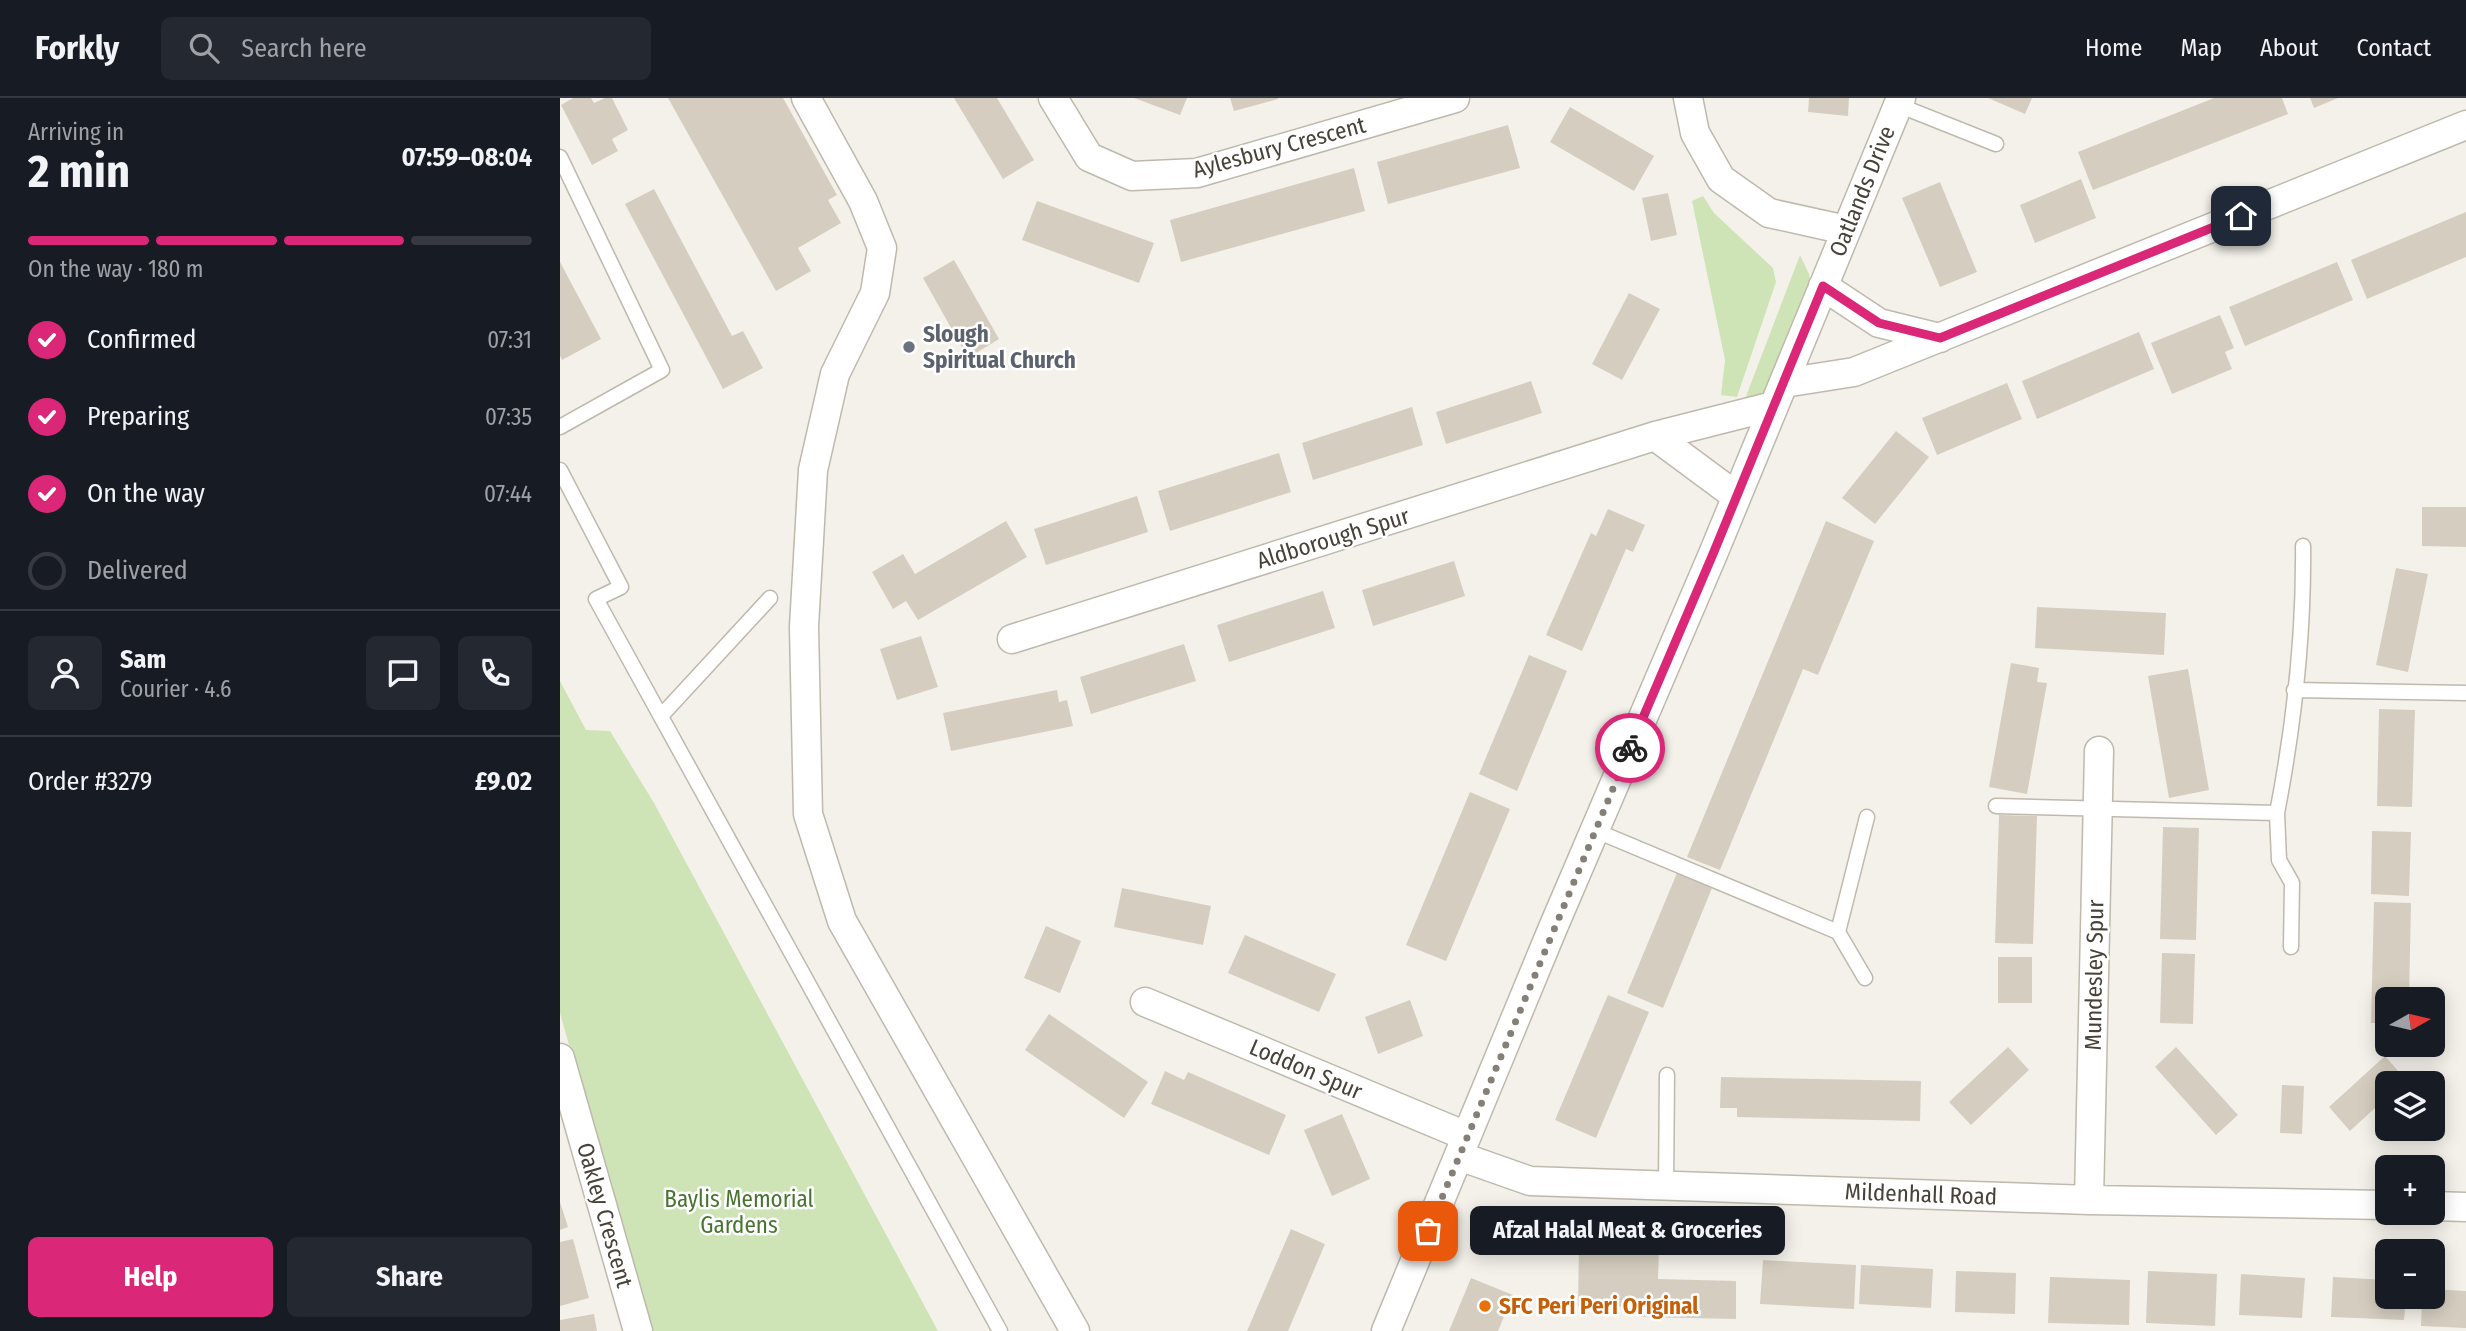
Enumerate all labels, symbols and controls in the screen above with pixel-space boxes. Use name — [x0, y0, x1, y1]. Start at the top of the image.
search box — [161, 17, 651, 80]
text: Forkly — [35, 28, 119, 68]
icon: search — [185, 29, 223, 67]
text: Search here — [241, 33, 367, 64]
text: Home — [2085, 34, 2142, 62]
text: Map — [2180, 34, 2222, 62]
text: About — [2260, 34, 2318, 62]
text: Contact — [2356, 34, 2431, 62]
street label: Aylesbury Crescent — [1190, 110, 1369, 184]
text: Arriving in — [28, 118, 124, 146]
street label: Oatlands Drive — [1823, 122, 1901, 260]
text: 07:59–08:04 — [401, 142, 532, 173]
text: 2 min — [28, 144, 130, 199]
pin — [2211, 186, 2271, 246]
icon: home — [2222, 197, 2260, 235]
text: On the way · 180 m — [28, 255, 204, 283]
place label: Slough Spiritual Church — [923, 320, 1076, 374]
icon: check — [28, 321, 66, 359]
text: Confirmed — [87, 324, 197, 355]
text: 07:31 — [487, 326, 532, 354]
marker: Slough Spiritual Church — [901, 339, 917, 355]
icon: check — [28, 398, 66, 436]
text: Preparing — [87, 401, 189, 432]
text: 07:35 — [485, 403, 532, 431]
icon: check — [28, 475, 66, 513]
text: On the way — [87, 478, 205, 509]
text: 07:44 — [484, 480, 532, 508]
street label: Aldborough Spur — [1253, 501, 1413, 575]
text: Delivered — [87, 555, 188, 586]
button: person — [28, 636, 102, 710]
button: chat — [366, 636, 440, 710]
button: phone — [458, 636, 532, 710]
text: Sam — [120, 644, 166, 675]
text: Courier · 4.6 — [120, 675, 231, 703]
courier — [1595, 713, 1665, 783]
icon: bike — [1611, 729, 1649, 767]
text: Order #3279 — [28, 766, 152, 797]
text: £9.02 — [475, 766, 532, 797]
street label: Mundesley Spur — [2079, 899, 2109, 1051]
north arrow — [2375, 987, 2445, 1057]
map controls — [2375, 987, 2445, 1309]
street label: Loddon Spur — [1245, 1033, 1367, 1105]
button: layers — [2375, 1071, 2445, 1141]
street label: Oakley Crescent — [571, 1139, 639, 1291]
button: + — [2375, 1155, 2445, 1225]
street label: Mildenhall Road — [1844, 1177, 1998, 1211]
park label: Baylis Memorial Gardens — [664, 1185, 814, 1239]
pin — [1398, 1201, 1458, 1261]
callout: Afzal Halal Meat & Groceries — [1470, 1206, 1785, 1256]
icon: bag — [1409, 1212, 1447, 1250]
text: Afzal Halal Meat & Groceries — [1493, 1216, 1762, 1244]
button: Help — [28, 1237, 273, 1317]
button: Share — [287, 1237, 532, 1317]
button: − — [2375, 1239, 2445, 1309]
place label: SFC Peri Peri Original — [1499, 1292, 1699, 1320]
marker: SFC Peri Peri Original — [1477, 1298, 1493, 1314]

